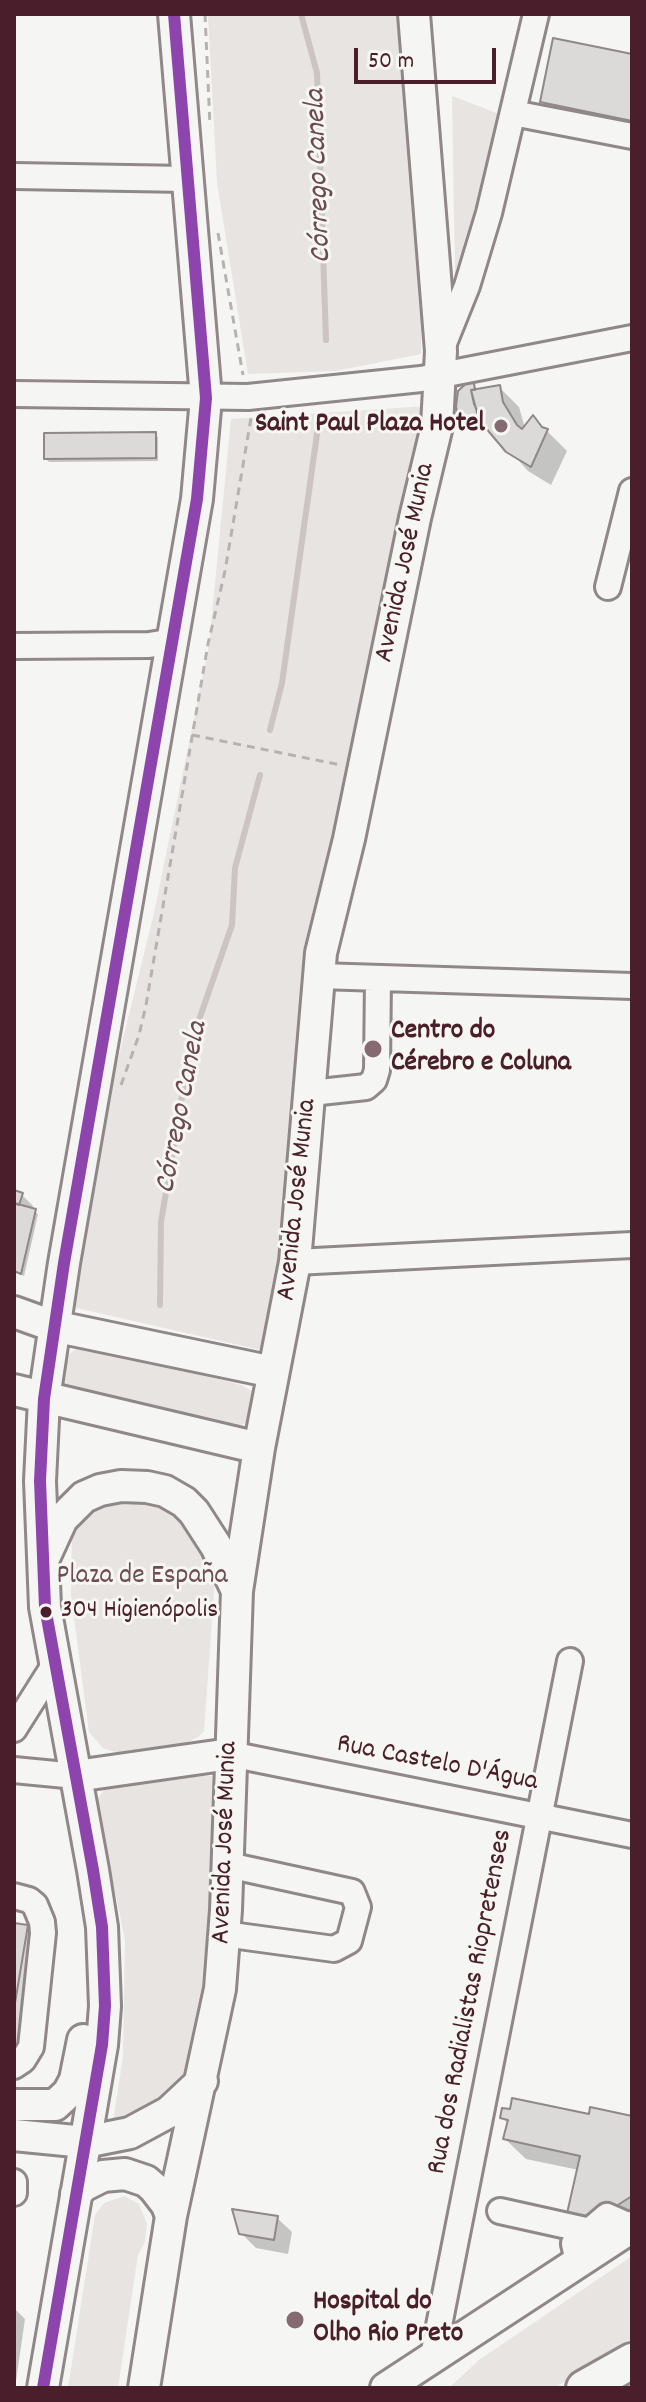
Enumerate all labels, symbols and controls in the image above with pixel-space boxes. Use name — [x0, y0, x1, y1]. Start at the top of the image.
scale bar — [358, 32, 500, 82]
text: 50 m — [368, 45, 414, 79]
water label: Córrego Canela — [300, 88, 342, 264]
place label: Saint Paul Plaza Hotel — [255, 409, 485, 443]
marker: Saint Paul Plaza Hotel — [492, 417, 510, 435]
street label: Avenida José Munia — [370, 460, 444, 666]
place label: Centro do Cérebro e Coluna — [391, 1016, 571, 1082]
water label: Córrego Canela — [150, 1019, 218, 1197]
marker: Centro do Cérebro e Coluna — [362, 1038, 384, 1060]
street label: Avenida José Munia — [272, 1097, 326, 1303]
park label: Plaza de España — [56, 1561, 228, 1595]
place label: 304 Higienópolis — [61, 1596, 218, 1628]
marker: 304 Higienópolis — [38, 1604, 54, 1620]
street label: Rua Castelo D'Água — [334, 1729, 540, 1801]
street label: Avenida José Munia — [207, 1741, 247, 1945]
street label: Rua dos Radialistas Riopretenses — [422, 1827, 522, 2177]
place label: Hospital do Olho Rio Preto — [313, 2287, 463, 2353]
marker: Hospital do Olho Rio Preto — [284, 2309, 306, 2331]

